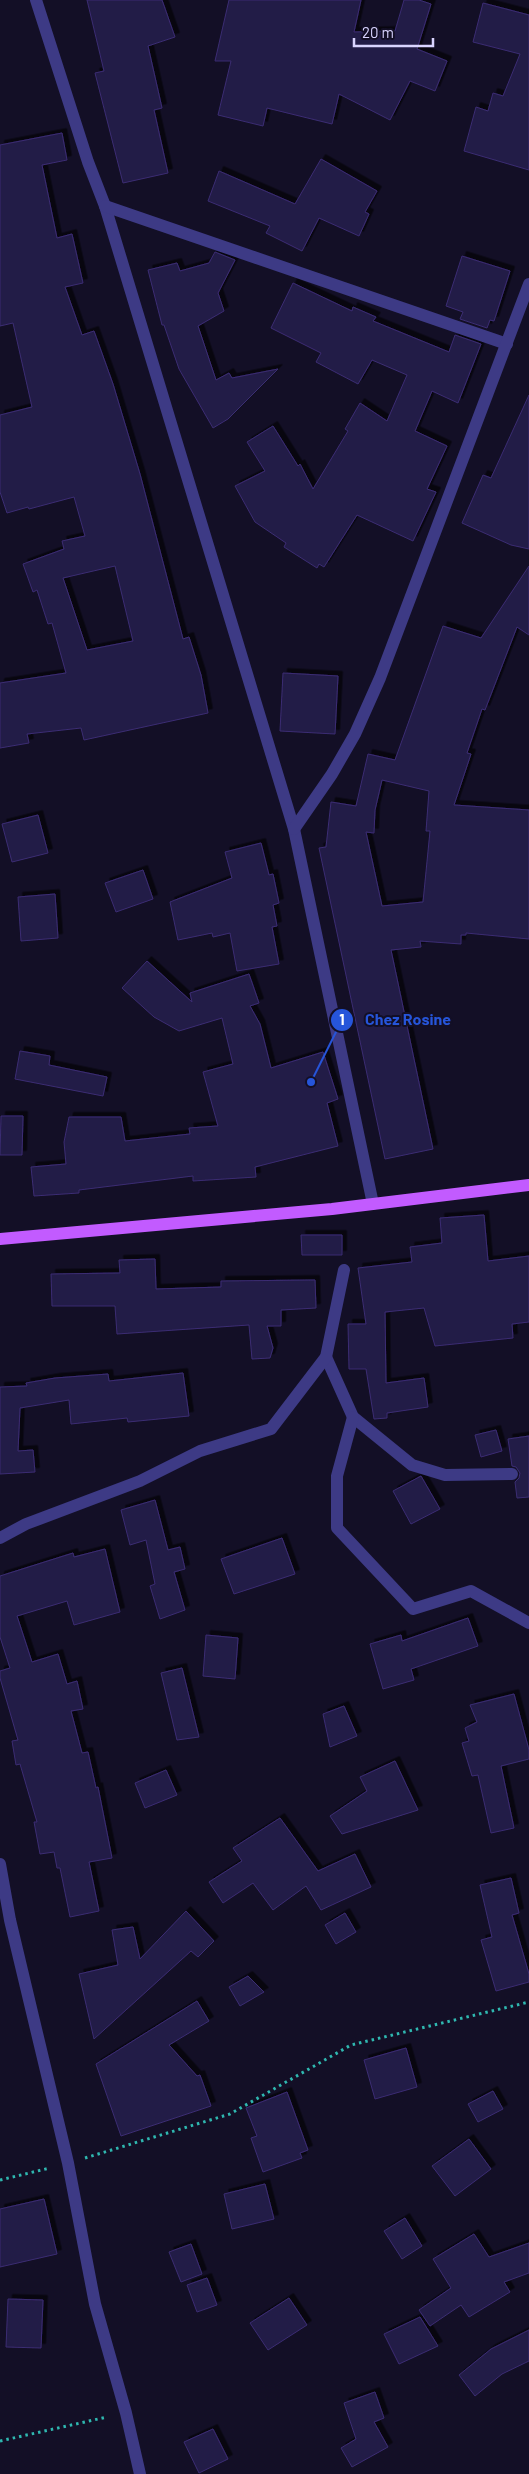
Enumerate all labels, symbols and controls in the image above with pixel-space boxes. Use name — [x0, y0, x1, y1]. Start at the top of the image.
scale bar — [354, 15, 433, 47]
text: 20 m — [362, 23, 394, 41]
callout: Chez Rosine — [330, 1004, 461, 1035]
text: Chez Rosine — [365, 1009, 451, 1028]
text: 1 — [339, 1010, 345, 1028]

